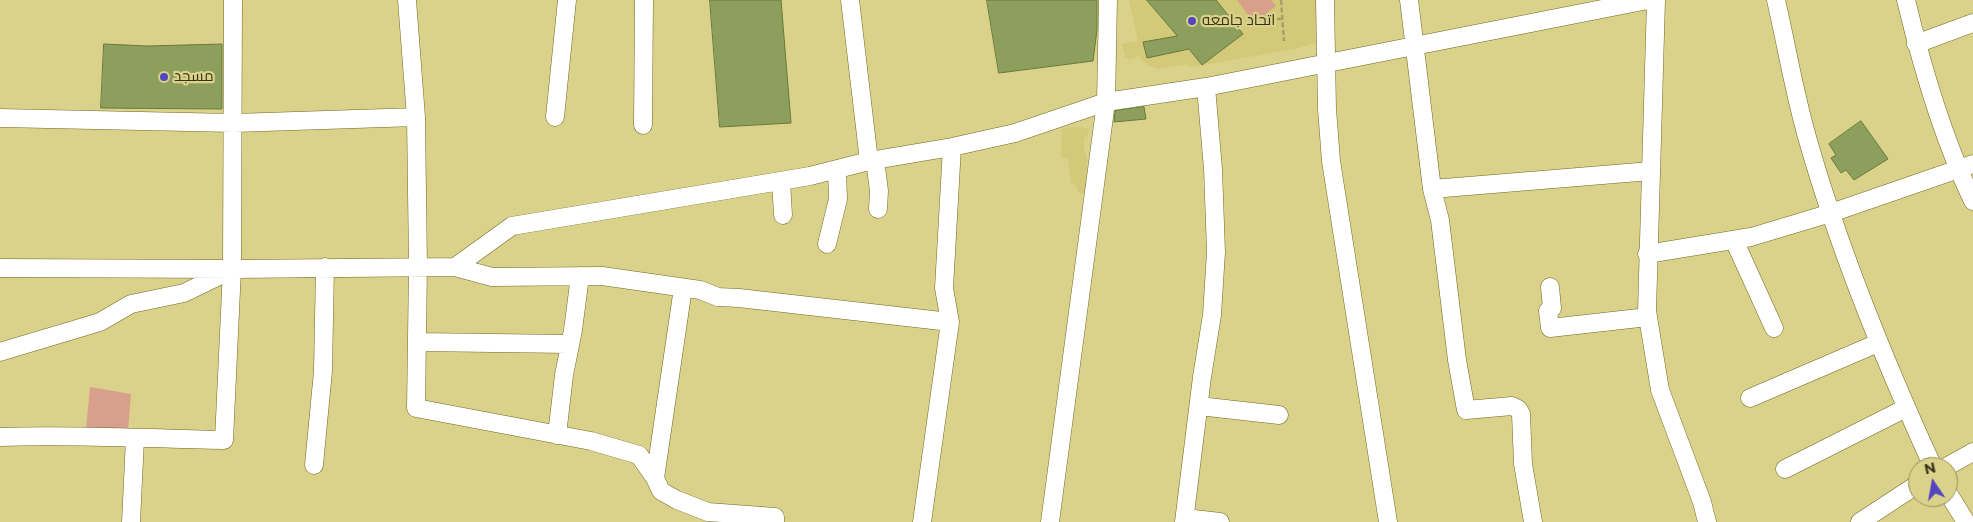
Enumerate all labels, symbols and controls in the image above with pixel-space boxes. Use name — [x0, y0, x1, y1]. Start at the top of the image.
place label: اتحاد جامعه — [1202, 12, 1275, 30]
marker: اتحاد جامعه — [1186, 15, 1198, 27]
place label: مسجد — [174, 68, 214, 86]
marker: مسجد — [158, 71, 170, 83]
north arrow — [1908, 457, 1958, 507]
text: N — [1923, 458, 1937, 478]

